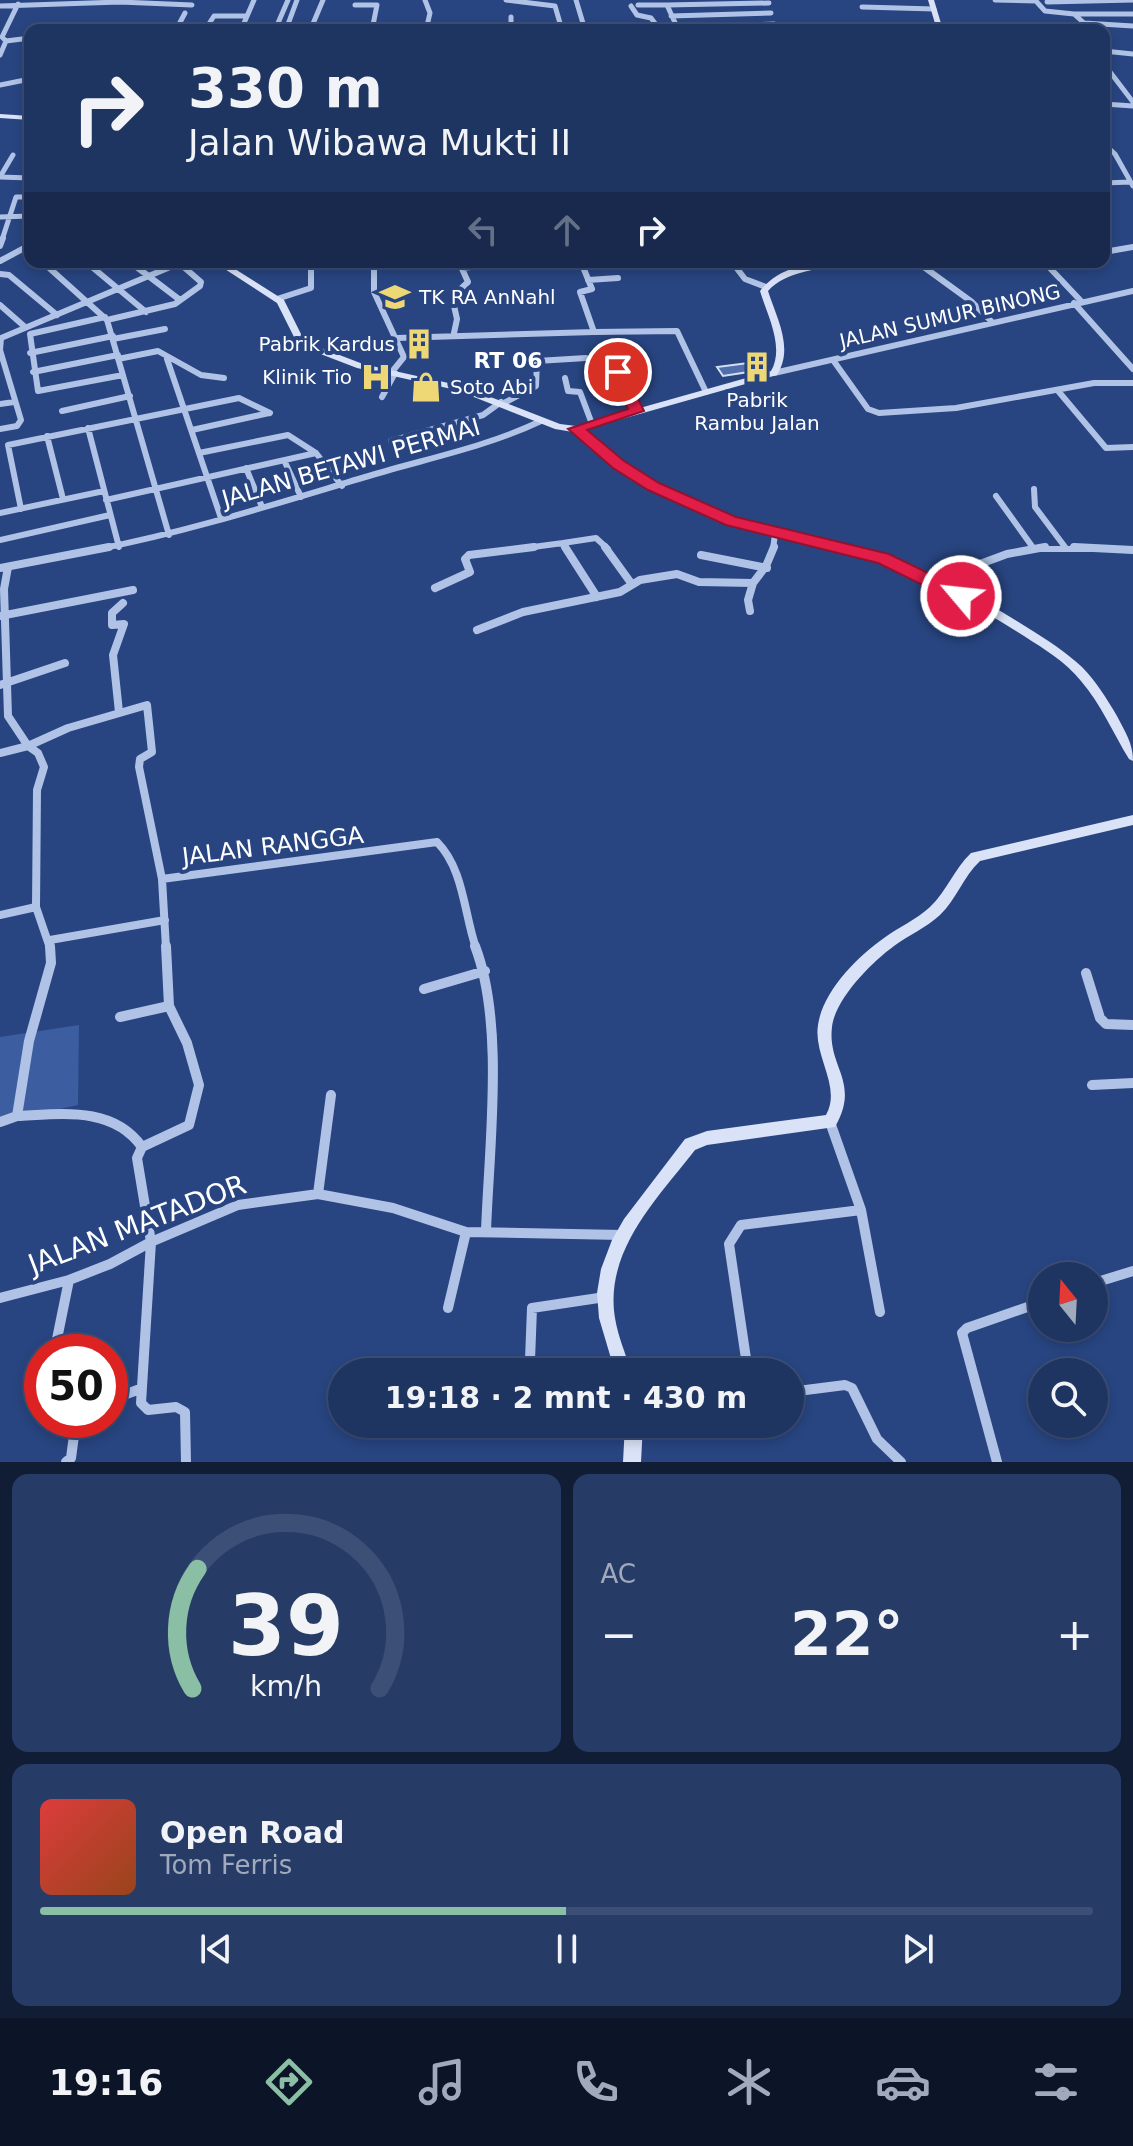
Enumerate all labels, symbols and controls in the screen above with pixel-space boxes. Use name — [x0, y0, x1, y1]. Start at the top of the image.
text: 330 m — [188, 55, 383, 120]
icon: right — [56, 56, 160, 160]
text: Jalan Wibawa Mukti II — [188, 122, 571, 163]
icon: left — [461, 208, 505, 252]
icon: ahead — [545, 208, 589, 252]
icon: right — [629, 208, 673, 252]
street label: JALAN SUMUR BINONG — [835, 279, 1063, 354]
school or university icon: TK RA AnNahl — [378, 280, 412, 314]
place label: TK RA AnNahl — [418, 285, 556, 309]
building icon: Pabrik Kardus — [402, 327, 436, 361]
place label: Pabrik Kardus — [258, 332, 395, 356]
pin — [584, 338, 652, 406]
district label: RT 06 — [473, 348, 543, 373]
icon: arrive — [596, 350, 640, 394]
building icon: Pabrik Rambu Jalan — [740, 350, 774, 384]
hospital icon: Klinik Tio — [359, 360, 393, 394]
place label: Klinik Tio — [262, 365, 352, 389]
shop icon: Soto Abi — [409, 370, 443, 404]
place label: Soto Abi — [450, 375, 533, 399]
place label: Pabrik Rambu Jalan — [694, 388, 820, 435]
street label: JALAN BETAWI PERMAI — [217, 413, 483, 514]
position arrow — [919, 554, 1003, 638]
street label: JALAN RANGGA — [179, 821, 366, 871]
street label: JALAN MATADOR — [22, 1168, 251, 1282]
north arrow — [1028, 1262, 1108, 1342]
map controls — [1028, 1262, 1108, 1438]
speed limit sign: 50 — [24, 1334, 128, 1438]
button: search — [1028, 1358, 1108, 1438]
text: 19:18 · 2 mnt · 430 m — [385, 1380, 747, 1415]
text: AC — [601, 1559, 636, 1589]
text: 39 — [228, 1578, 344, 1675]
text: 22° — [790, 1599, 904, 1669]
text: − — [601, 1609, 637, 1660]
text: + — [1056, 1609, 1093, 1660]
text: km/h — [250, 1669, 322, 1703]
text: Open Road — [160, 1815, 345, 1850]
text: Tom Ferris — [160, 1850, 292, 1880]
icon: previous — [194, 1927, 238, 1971]
icon: pause — [545, 1927, 589, 1971]
icon: next — [896, 1927, 940, 1971]
icon: directions — [261, 2054, 317, 2110]
icon: music — [414, 2054, 470, 2110]
icon: phone — [568, 2054, 624, 2110]
icon: climate — [721, 2054, 777, 2110]
icon: car — [875, 2054, 931, 2110]
icon: filters — [1028, 2054, 1084, 2110]
text: 19:16 — [49, 2062, 163, 2103]

